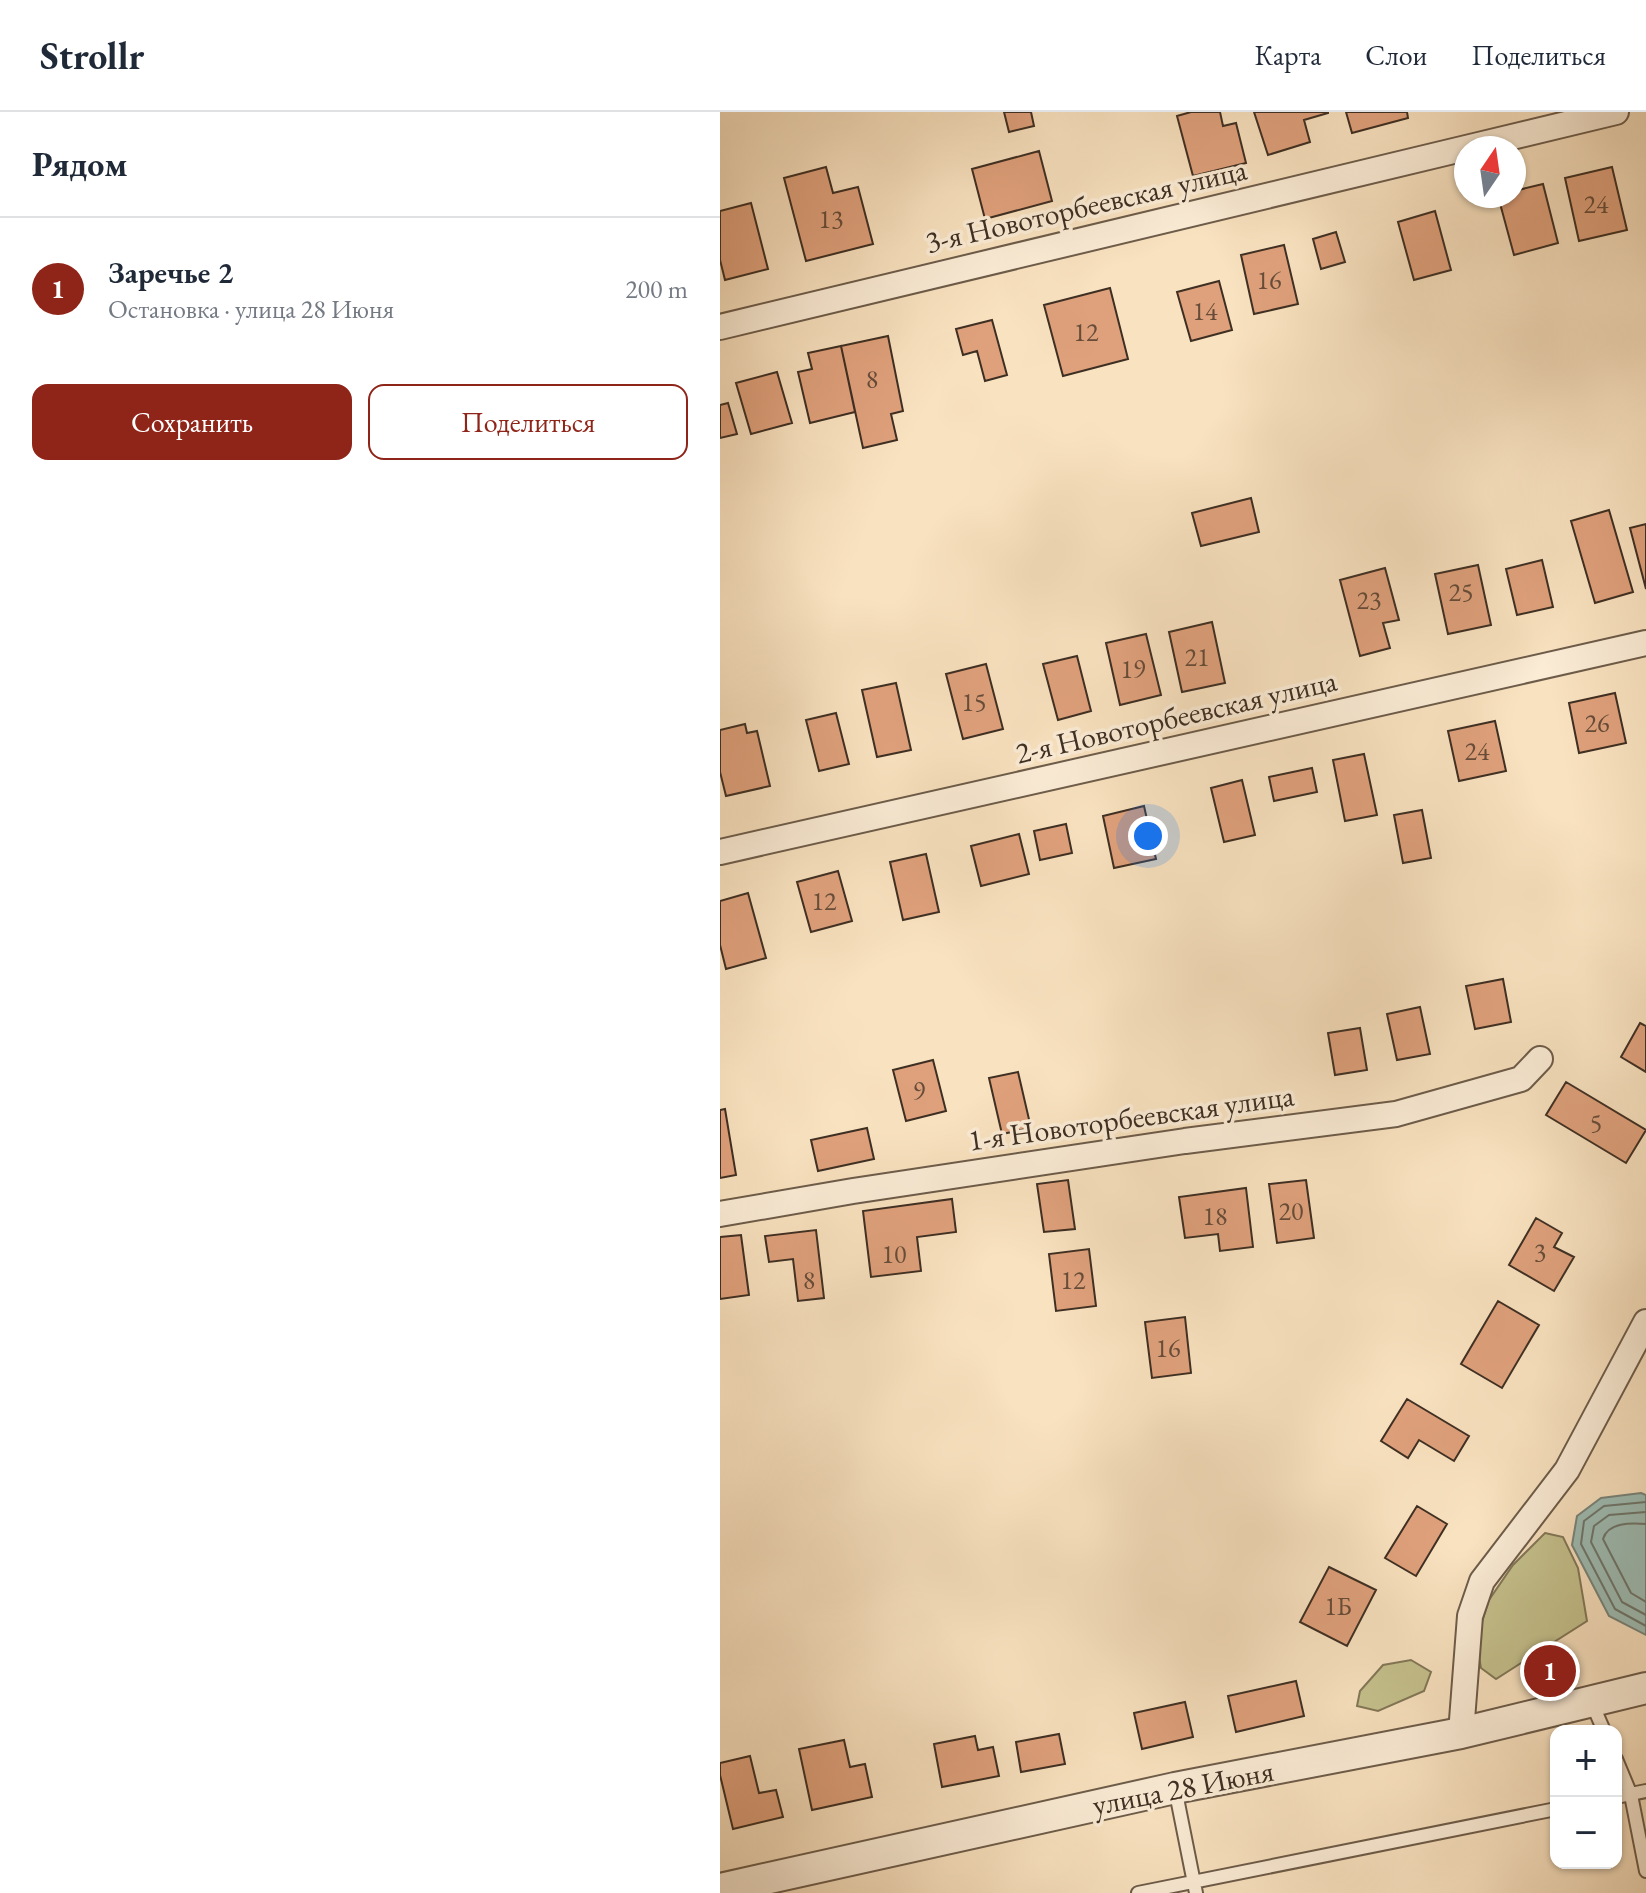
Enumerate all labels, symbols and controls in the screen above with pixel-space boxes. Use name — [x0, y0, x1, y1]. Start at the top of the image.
text: Strollr — [40, 31, 144, 80]
text: Карта — [1254, 37, 1321, 73]
text: Слои — [1365, 37, 1427, 73]
text: Поделиться — [1471, 37, 1606, 73]
north arrow — [1454, 136, 1526, 208]
text: Рядом — [32, 142, 127, 186]
street label: 3-я Новоторбеевская улица — [921, 150, 1250, 261]
house number: 24 — [1584, 187, 1609, 221]
house number: 13 — [819, 202, 843, 236]
text: Заречье 2 — [108, 253, 233, 292]
house number: 16 — [1257, 263, 1281, 297]
text: 1 — [51, 272, 65, 306]
text: 200 m — [625, 272, 688, 306]
text: Остановка · улица 28 Июня — [108, 292, 394, 326]
house number: 14 — [1193, 294, 1218, 328]
house number: 12 — [1074, 315, 1099, 349]
house number: 8 — [866, 362, 878, 396]
button: Сохранить — [32, 384, 352, 460]
button: Поделиться — [368, 384, 688, 460]
house number: 25 — [1449, 575, 1473, 609]
house number: 23 — [1357, 583, 1381, 617]
house number: 21 — [1185, 640, 1209, 674]
house number: 19 — [1121, 652, 1146, 686]
street label: 2-я Новоторбеевская улица — [1011, 661, 1340, 772]
house number: 15 — [962, 685, 986, 719]
house number: 26 — [1585, 706, 1609, 740]
house number: 24 — [1465, 734, 1490, 768]
your location — [1128, 816, 1168, 856]
house number: 12 — [812, 884, 837, 918]
house number: 9 — [913, 1074, 926, 1108]
street label: 1-я Новоторбеевская улица — [966, 1075, 1296, 1160]
house number: 5 — [1590, 1106, 1602, 1140]
house number: 20 — [1279, 1194, 1303, 1228]
house number: 18 — [1203, 1199, 1227, 1233]
house number: 3 — [1534, 1235, 1546, 1269]
house number: 10 — [882, 1237, 906, 1271]
house number: 8 — [803, 1263, 815, 1297]
house number: 12 — [1061, 1263, 1086, 1297]
house number: 16 — [1156, 1331, 1180, 1365]
house number: 1Б — [1324, 1589, 1352, 1623]
pin: 1 — [1524, 1641, 1576, 1701]
map controls — [1550, 1725, 1622, 1869]
button: + — [1550, 1725, 1622, 1797]
street label: улица 28 Июня — [1089, 1751, 1277, 1824]
button: − — [1550, 1797, 1622, 1869]

